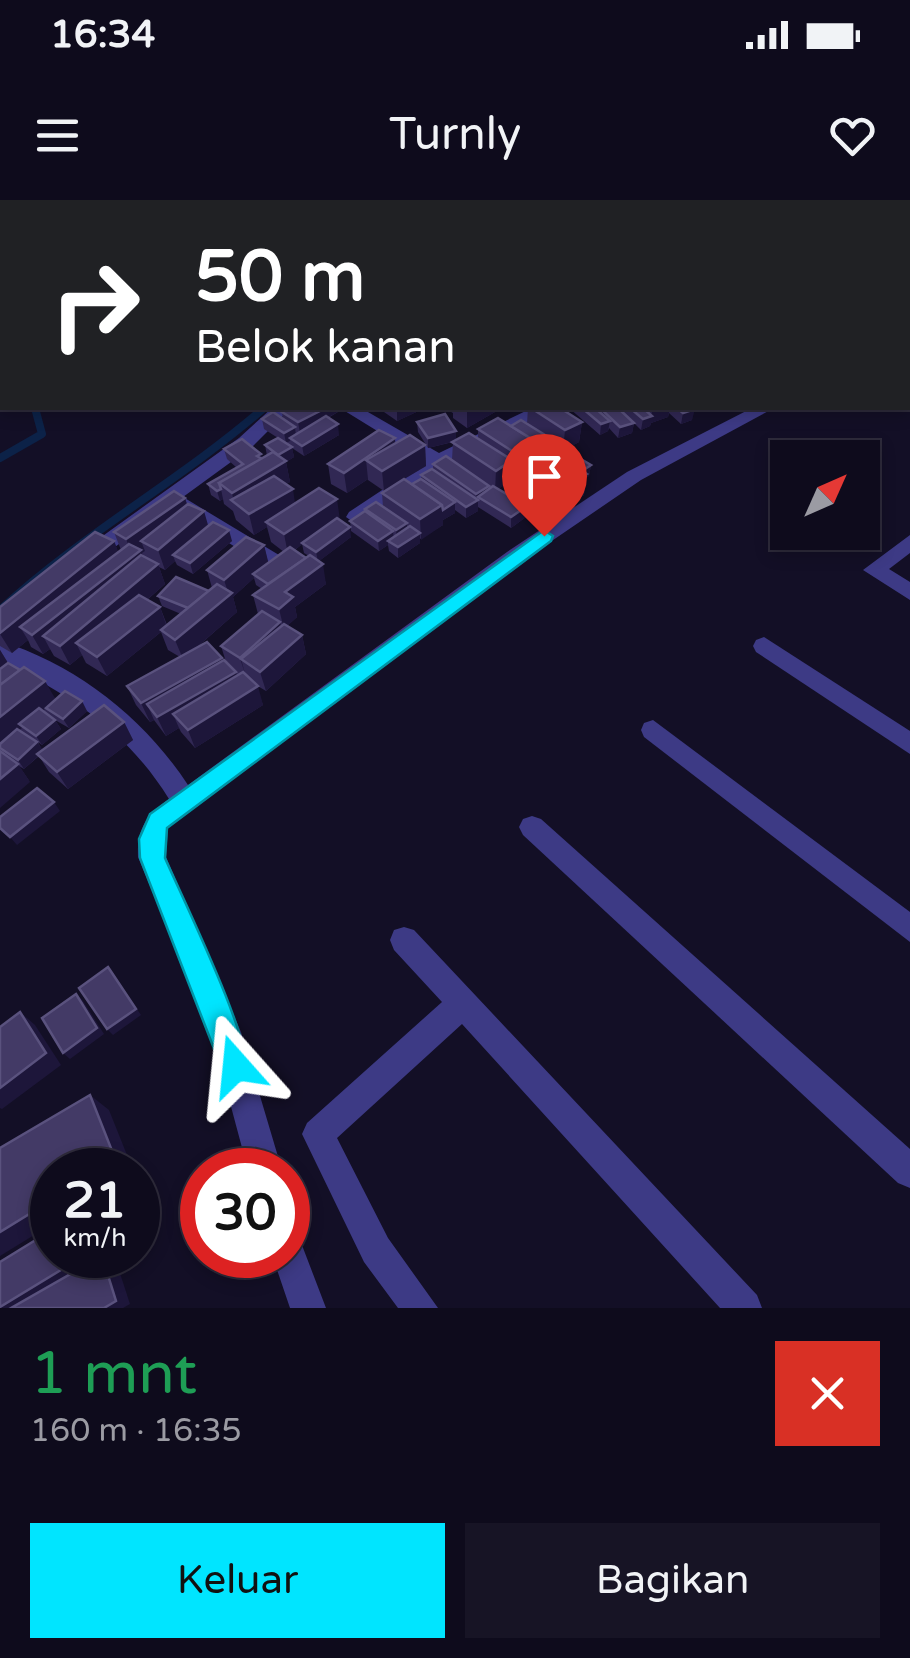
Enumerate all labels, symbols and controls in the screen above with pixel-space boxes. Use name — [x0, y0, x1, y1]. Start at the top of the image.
text: 16:34 — [50, 12, 155, 58]
icon: menu — [30, 108, 85, 163]
text: Turnly — [389, 108, 521, 162]
icon: heart — [825, 108, 880, 163]
text: 50 m — [195, 236, 365, 320]
icon: right — [30, 240, 160, 370]
text: Belok kanan — [195, 321, 456, 375]
pin — [502, 434, 587, 537]
north arrow — [770, 440, 880, 550]
map controls — [770, 440, 880, 550]
icon: arrive — [517, 449, 572, 504]
position arrow — [184, 1014, 288, 1118]
speed limit sign: 30 — [180, 1148, 310, 1278]
text: 21 — [64, 1171, 126, 1231]
text: km/h — [64, 1223, 126, 1253]
text: 1 mnt — [30, 1338, 197, 1410]
button: close — [775, 1341, 880, 1446]
text: 160 m · 16:35 — [30, 1412, 242, 1450]
button: Keluar — [30, 1523, 445, 1638]
button: Bagikan — [465, 1523, 880, 1638]

